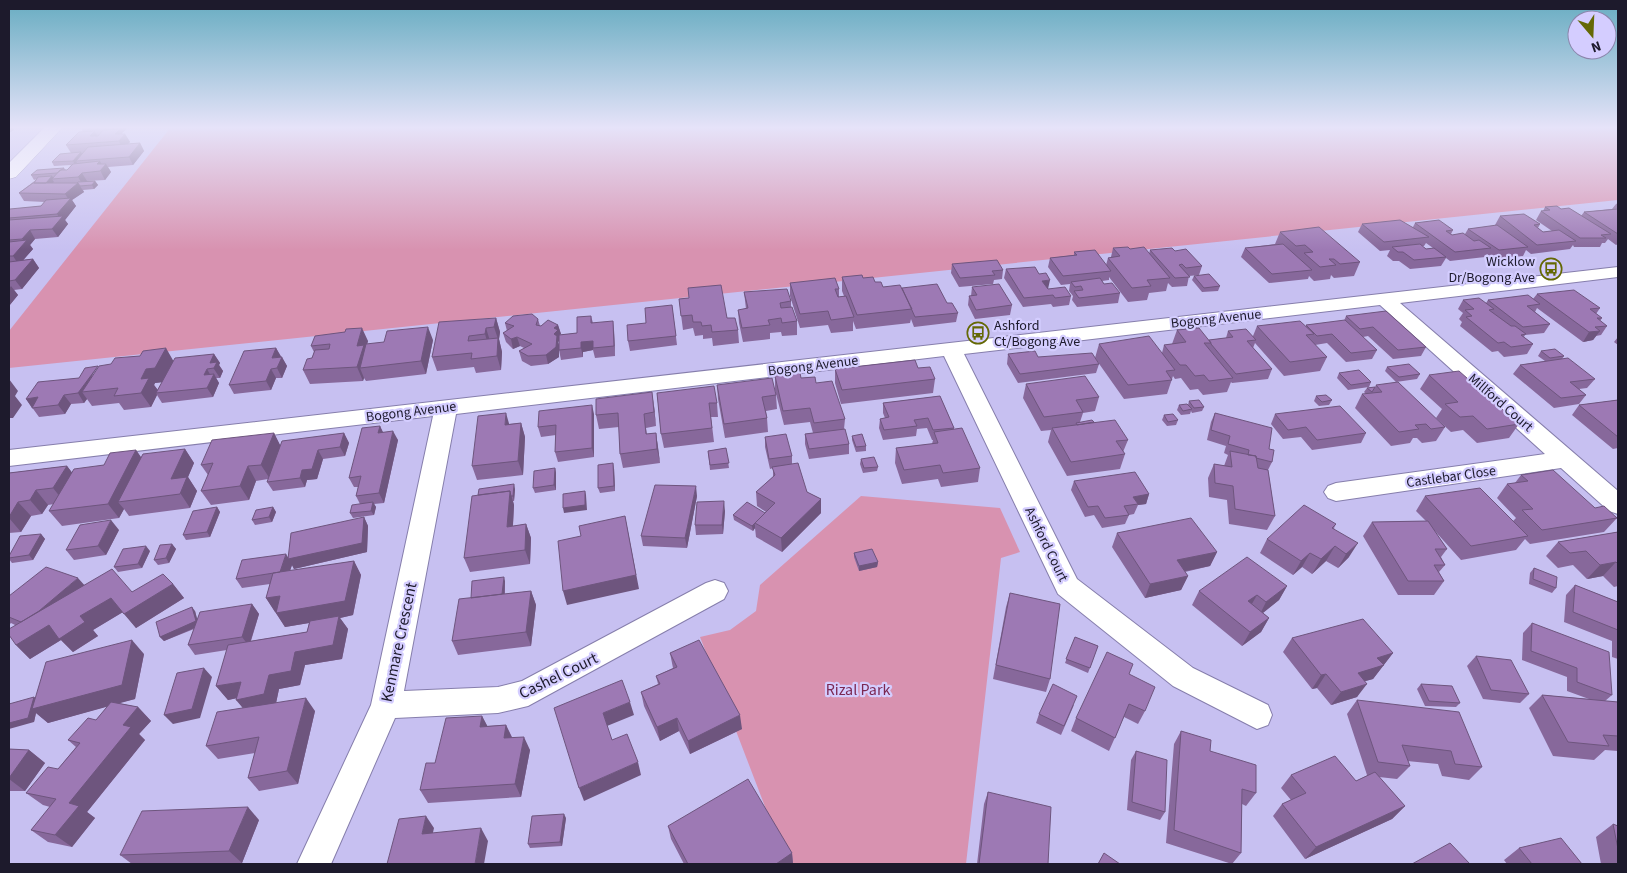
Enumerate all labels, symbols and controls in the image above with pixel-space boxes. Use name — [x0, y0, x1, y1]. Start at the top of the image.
north arrow — [1567, 10, 1617, 60]
text: N — [1588, 35, 1604, 57]
place label: Wicklow Dr/Bogong Ave — [1448, 252, 1535, 288]
bus stop icon: Wicklow Dr/Bogong Ave — [1539, 257, 1563, 281]
street label: Bogong Avenue — [1170, 304, 1262, 334]
place label: Ashford Ct/Bogong Ave — [994, 316, 1080, 352]
bus stop icon: Ashford Ct/Bogong Ave — [966, 321, 990, 345]
street label: Bogong Avenue — [767, 351, 860, 381]
street label: Millford Court — [1463, 369, 1537, 437]
street label: Bogong Avenue — [365, 397, 458, 427]
street label: Castlebar Close — [1405, 461, 1497, 493]
street label: Ashford Court — [1019, 504, 1073, 585]
street label: Kenmare Crescent — [376, 580, 423, 704]
street label: Cashel Court — [515, 647, 602, 704]
park label: Rizal Park — [826, 679, 890, 701]

